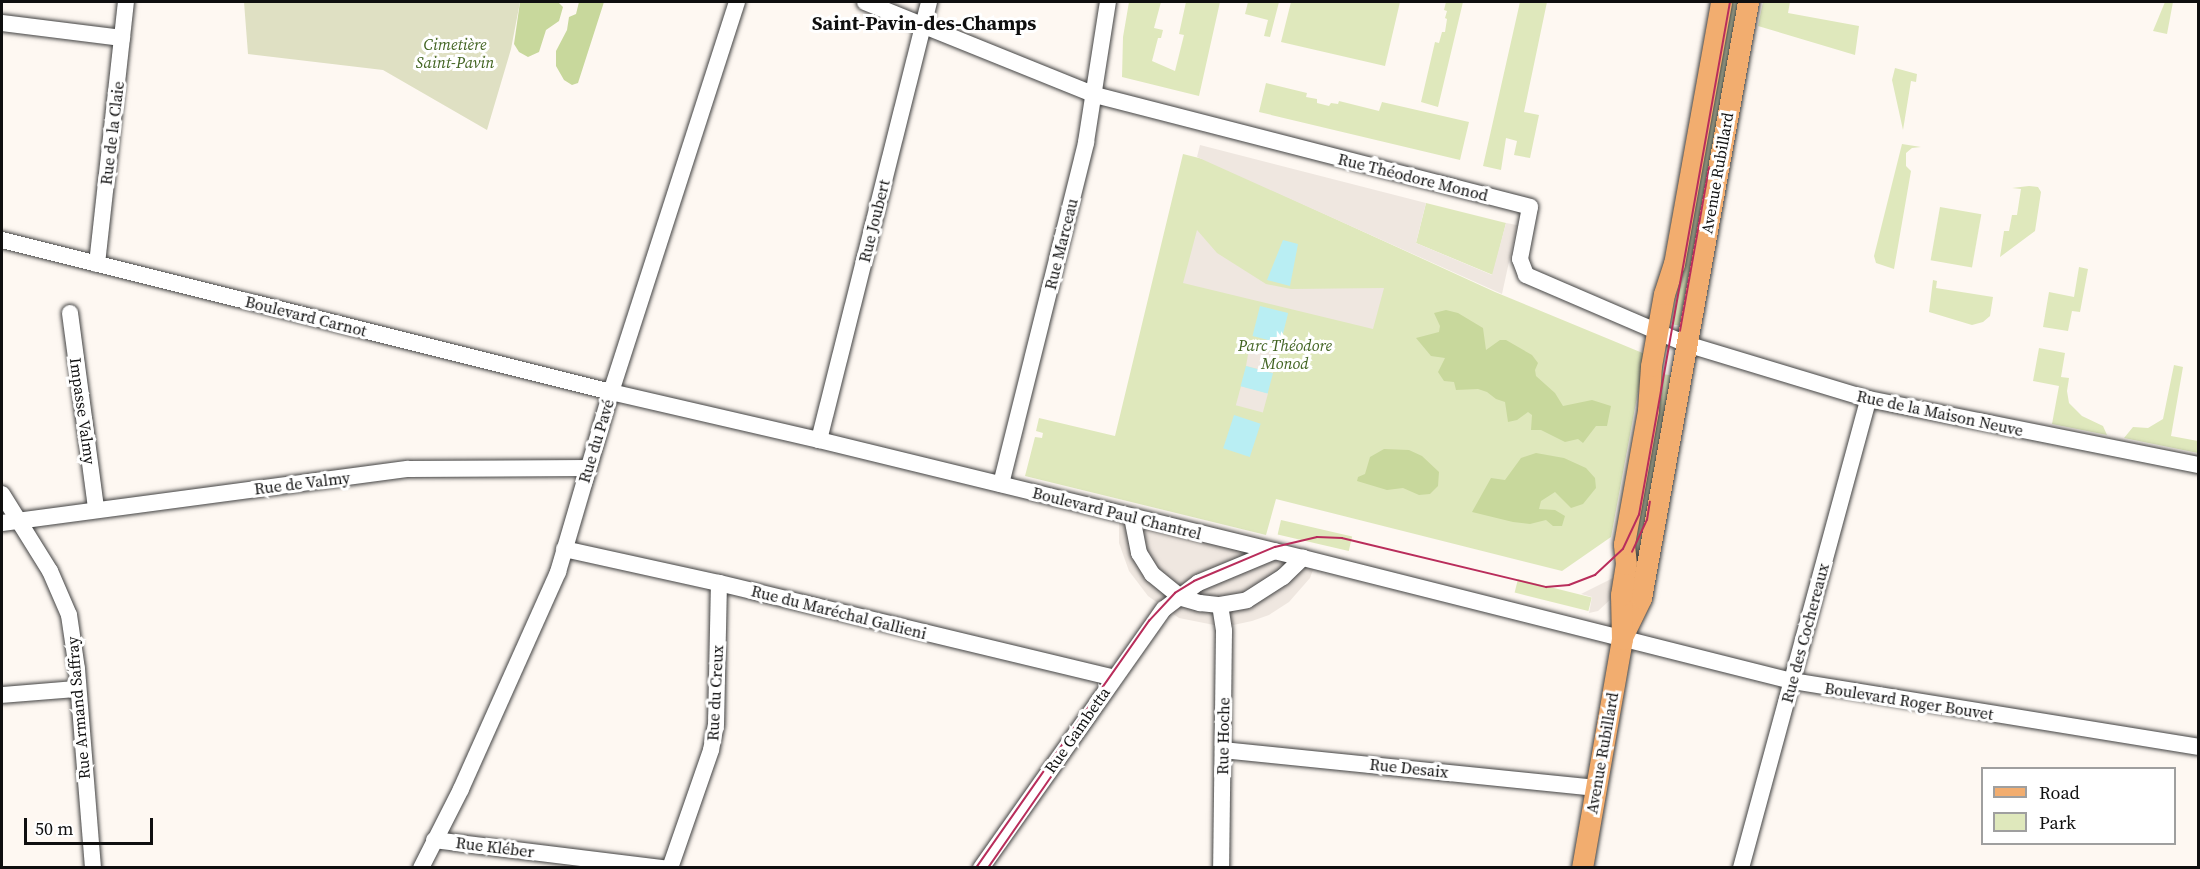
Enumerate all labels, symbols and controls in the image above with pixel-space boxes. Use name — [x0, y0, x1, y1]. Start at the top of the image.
district label: Saint-Pavin-des-Champs — [812, 11, 1036, 35]
park label: Cimetière Saint-Pavin — [416, 34, 494, 72]
street label: Rue de la Claie — [96, 80, 128, 186]
street label: Avenue Rubillard — [1697, 111, 1737, 235]
street label: Rue Théodore Monod — [1336, 149, 1490, 205]
street label: Rue Joubert — [854, 178, 894, 264]
street label: Rue Marceau — [1040, 196, 1082, 292]
street label: Boulevard Carnot — [243, 292, 369, 340]
park label: Parc Théodore Monod — [1238, 335, 1332, 373]
street label: Impasse Valmy — [66, 356, 100, 466]
street label: Rue de la Maison Neuve — [1855, 386, 2025, 440]
street label: Rue du Pavé — [574, 397, 618, 485]
street label: Rue de Valmy — [253, 468, 351, 498]
street label: Boulevard Paul Chantrel — [1031, 483, 1203, 543]
street label: Rue des Cochereaux — [1777, 561, 1833, 705]
street label: Rue du Maréchal Gallieni — [749, 581, 929, 643]
street label: Rue Armand Saffray — [62, 636, 94, 780]
street label: Rue du Creux — [703, 645, 727, 741]
street label: Boulevard Roger Bouvet — [1823, 678, 1995, 724]
street label: Rue Gambetta — [1040, 683, 1114, 777]
street label: Avenue Rubillard — [1582, 691, 1622, 815]
street label: Rue Hoche — [1213, 697, 1233, 775]
street label: Rue Desaix — [1369, 754, 1449, 782]
legend — [1981, 767, 2176, 845]
text: Road — [2039, 780, 2080, 805]
scale bar — [27, 806, 156, 844]
text: Park — [2039, 810, 2076, 835]
text: 50 m — [35, 816, 73, 841]
street label: Rue Kléber — [455, 833, 535, 861]

